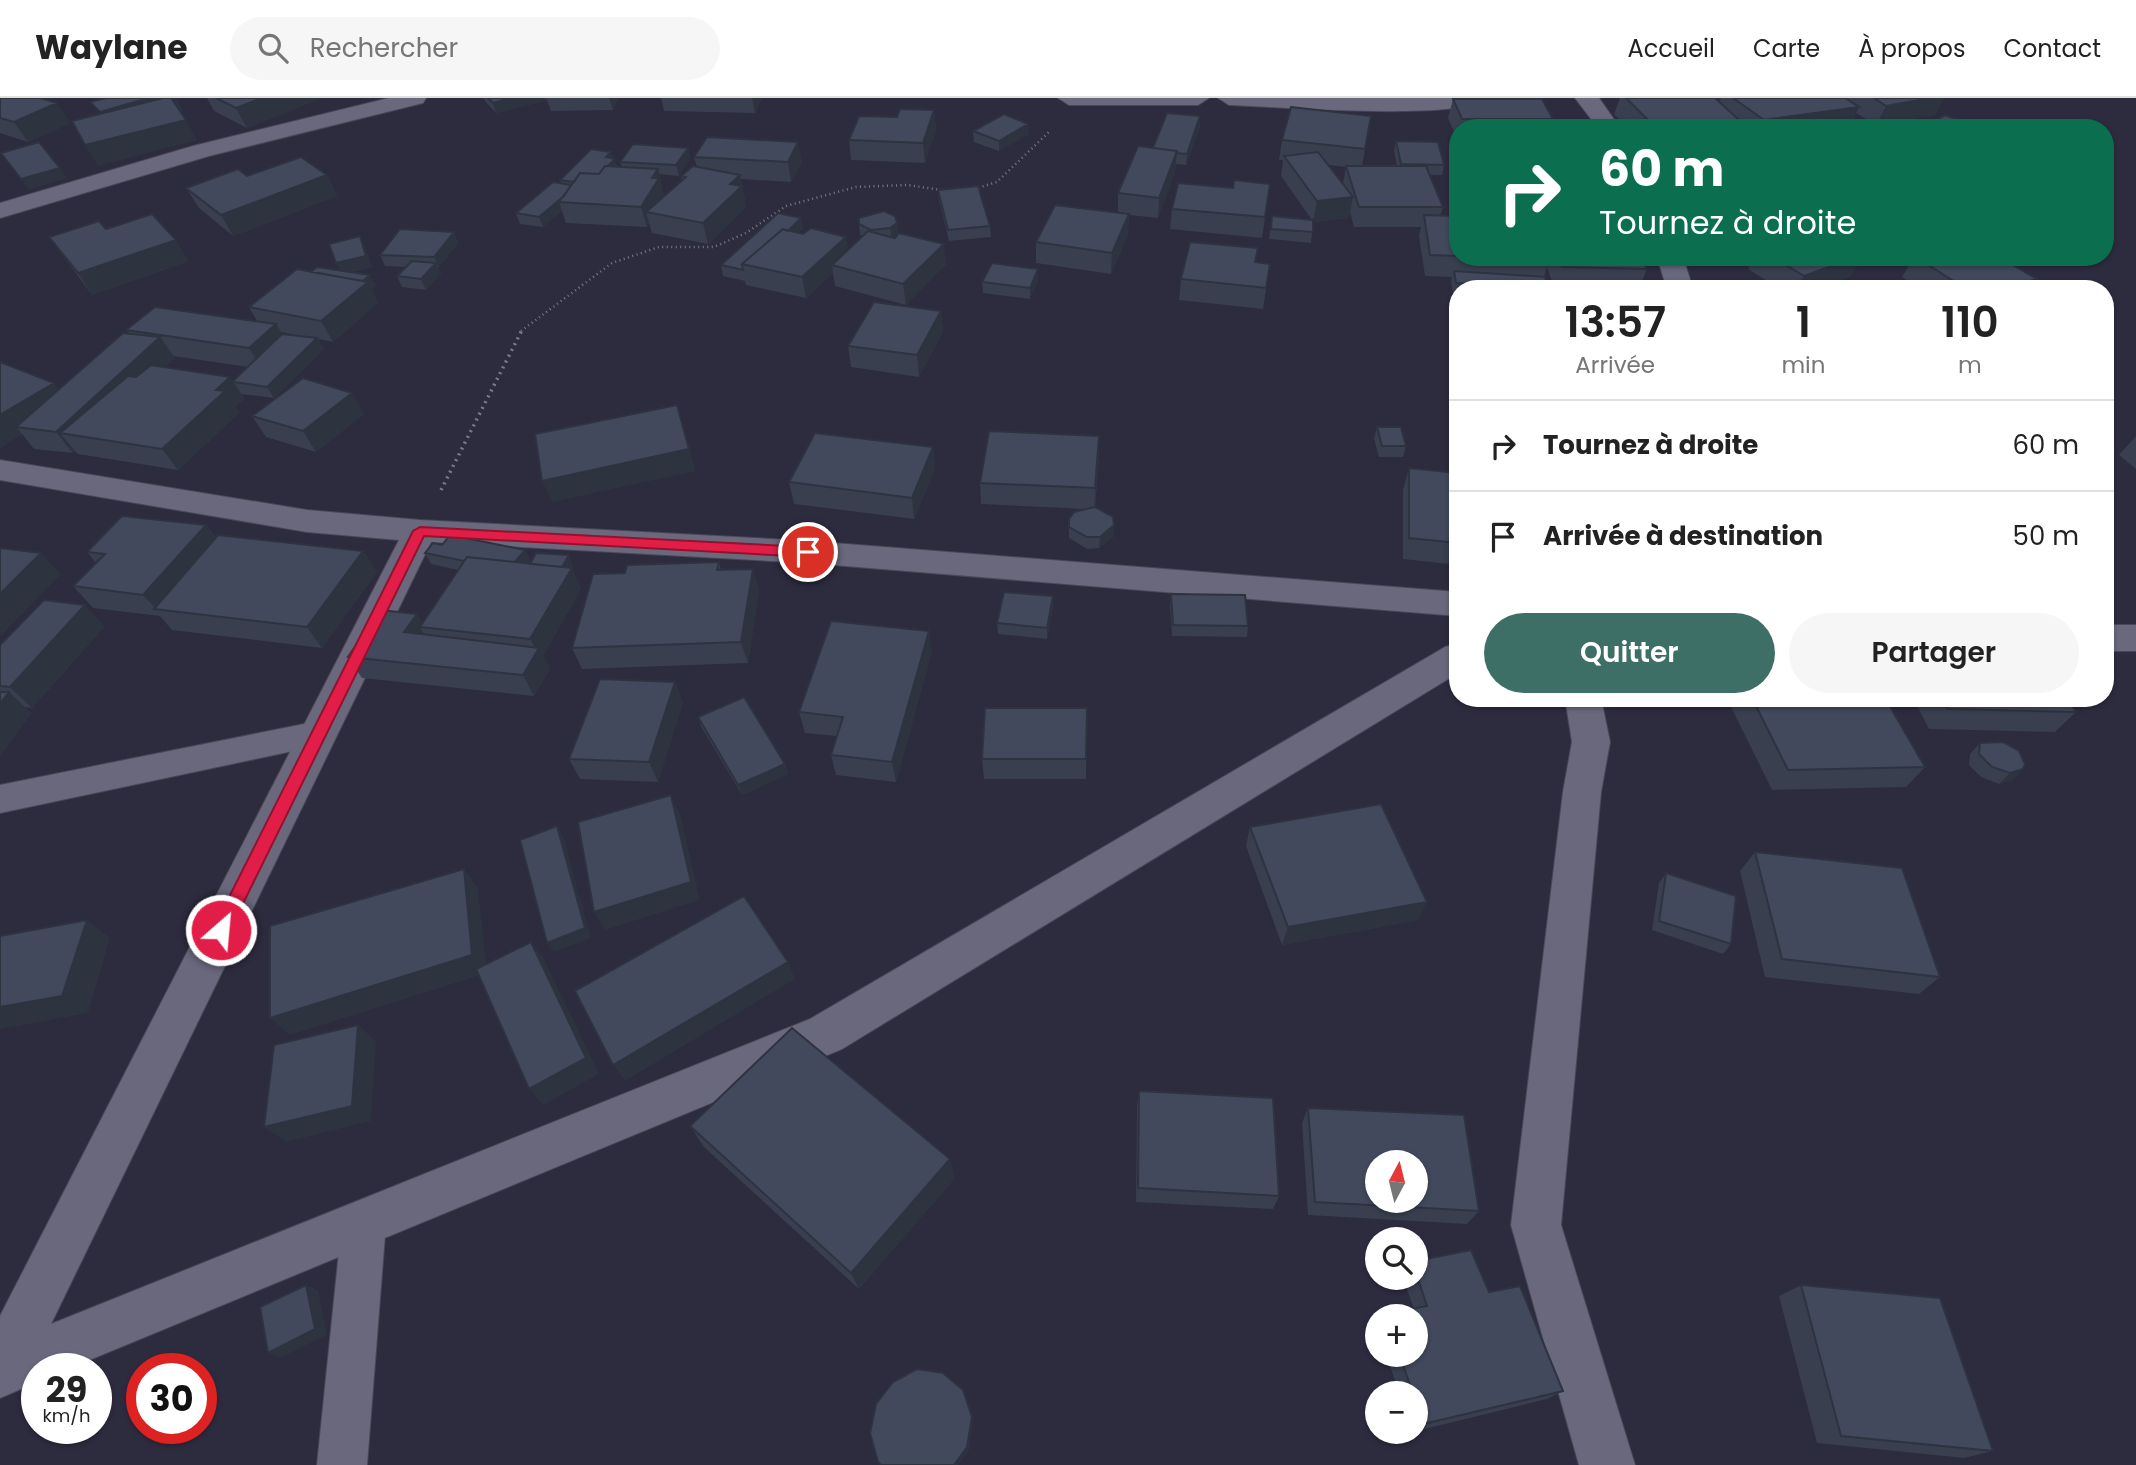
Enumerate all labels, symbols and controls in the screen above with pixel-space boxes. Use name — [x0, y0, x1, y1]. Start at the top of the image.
search box — [230, 17, 720, 80]
text: Waylane — [35, 24, 188, 71]
icon: search — [254, 29, 292, 67]
text: Rechercher — [310, 30, 458, 66]
text: Accueil — [1628, 32, 1715, 65]
text: Carte — [1753, 32, 1820, 65]
text: À propos — [1858, 32, 1965, 65]
text: Contact — [2003, 32, 2101, 65]
text: 60 m — [1599, 135, 1724, 203]
icon: right — [1484, 147, 1575, 238]
text: Tournez à droite — [1599, 200, 1856, 245]
text: 13:57 — [1564, 293, 1666, 352]
text: 1 — [1796, 293, 1811, 352]
text: 110 — [1941, 293, 1999, 352]
text: Arrivée — [1575, 349, 1655, 381]
text: min — [1781, 349, 1826, 381]
text: m — [1958, 349, 1982, 381]
icon: right — [1484, 427, 1522, 465]
text: Tournez à droite — [1543, 427, 1758, 463]
text: 60 m — [2012, 427, 2079, 463]
icon: arrive — [1484, 518, 1522, 556]
text: Arrivée à destination — [1543, 518, 1823, 554]
text: 50 m — [2013, 518, 2079, 554]
pin — [778, 522, 838, 582]
icon: arrive — [789, 533, 827, 571]
button: Quitter — [1484, 613, 1775, 693]
button: Partager — [1789, 613, 2079, 693]
position arrow — [184, 893, 258, 967]
north arrow — [1365, 1150, 1428, 1213]
map controls — [1365, 1150, 1428, 1444]
button: search — [1365, 1227, 1428, 1290]
button: + — [1365, 1304, 1428, 1367]
speed limit sign: 30 — [126, 1353, 217, 1444]
text: 29 — [46, 1365, 87, 1414]
button: − — [1365, 1381, 1428, 1444]
text: km/h — [43, 1403, 90, 1428]

